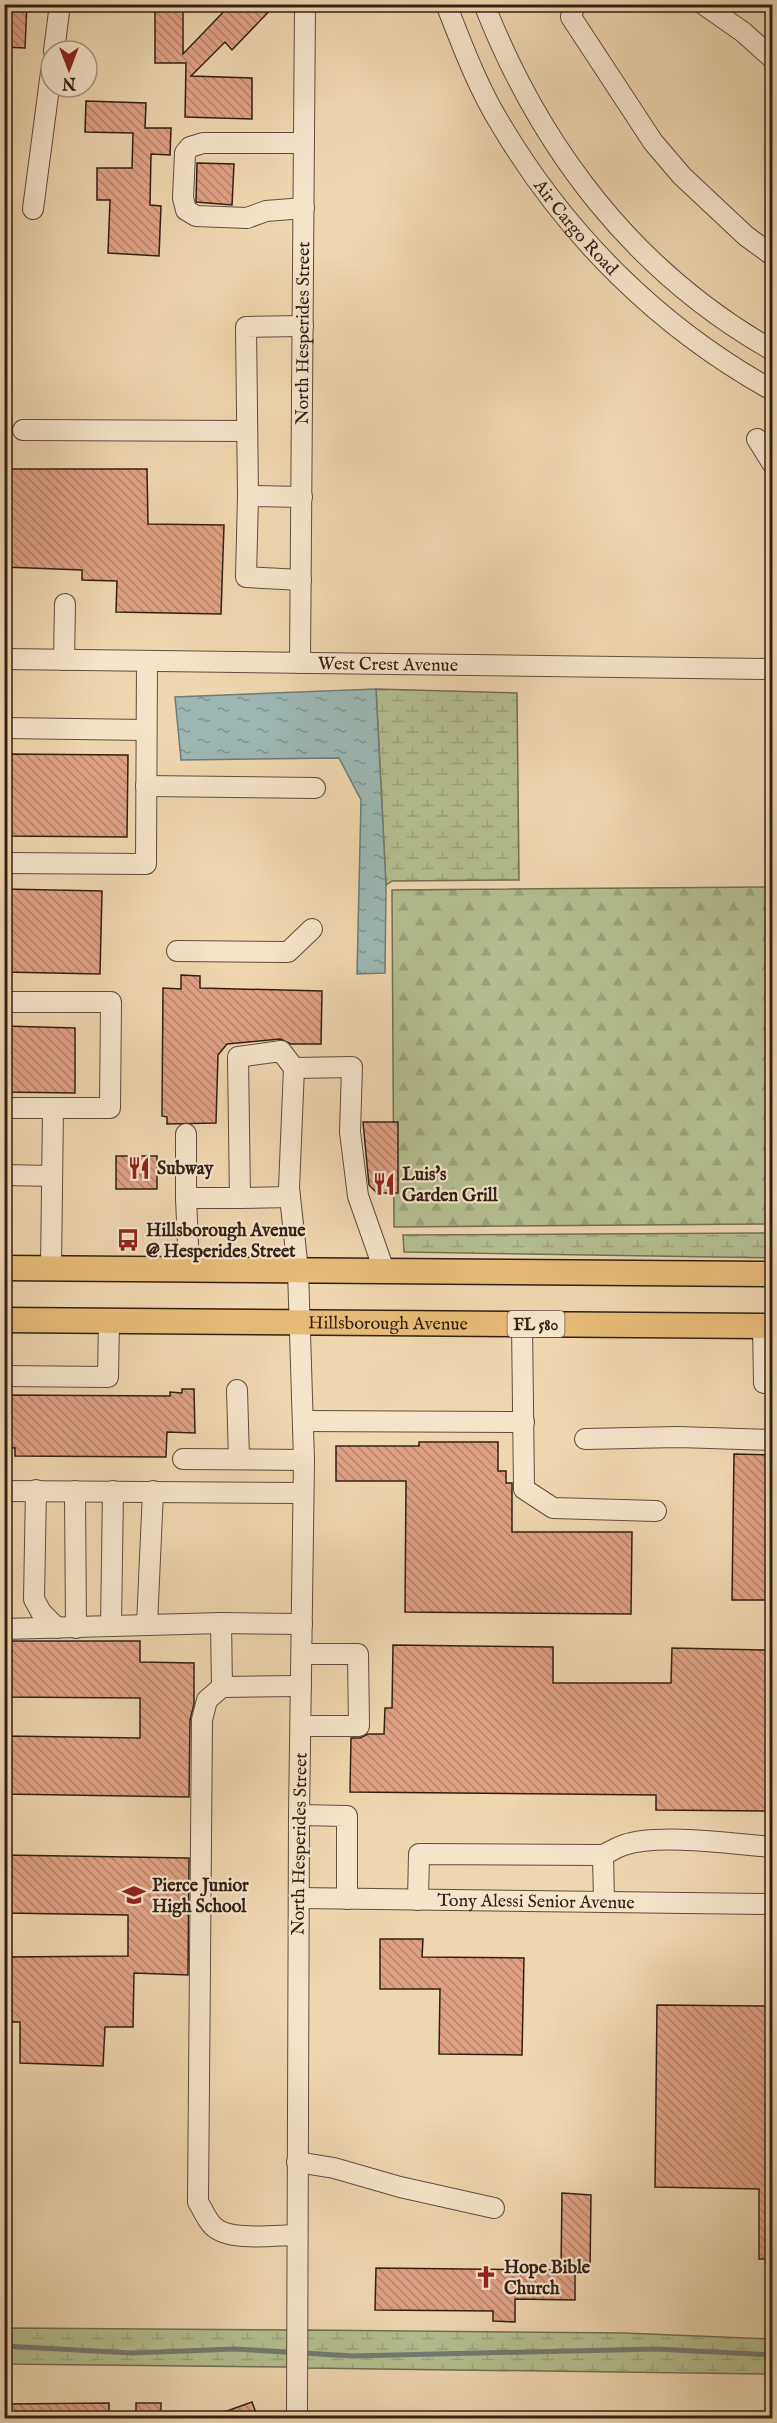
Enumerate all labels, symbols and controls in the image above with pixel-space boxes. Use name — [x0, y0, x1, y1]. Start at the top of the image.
north arrow — [39, 39, 99, 99]
text: N — [62, 72, 77, 92]
street label: Air Cargo Road — [527, 175, 622, 281]
street label: North Hesperides Street — [292, 241, 316, 425]
street label: West Crest Avenue — [318, 653, 458, 678]
restaurant icon: Subway — [126, 1155, 152, 1181]
place label: Subway — [157, 1158, 214, 1181]
place label: Luis's Garden Grill — [402, 1164, 499, 1208]
restaurant icon: Luis's Garden Grill — [371, 1171, 397, 1197]
place label: Hillsborough Avenue @ Hesperides Street — [146, 1220, 306, 1264]
bus stop icon: Hillsborough Avenue @ Hesperides Street — [115, 1227, 141, 1253]
road number: FL 580 — [508, 1311, 564, 1337]
street label: Hillsborough Avenue — [308, 1312, 468, 1337]
street label: North Hesperides Street — [287, 1752, 314, 1936]
place label: Pierce Junior High School — [152, 1875, 249, 1919]
school or university icon: Pierce Junior High School — [121, 1882, 147, 1908]
street label: Tony Alessi Senior Avenue — [437, 1890, 635, 1915]
place label: Hope Bible Church — [504, 2257, 591, 2301]
church icon: Hope Bible Church — [473, 2264, 499, 2290]

